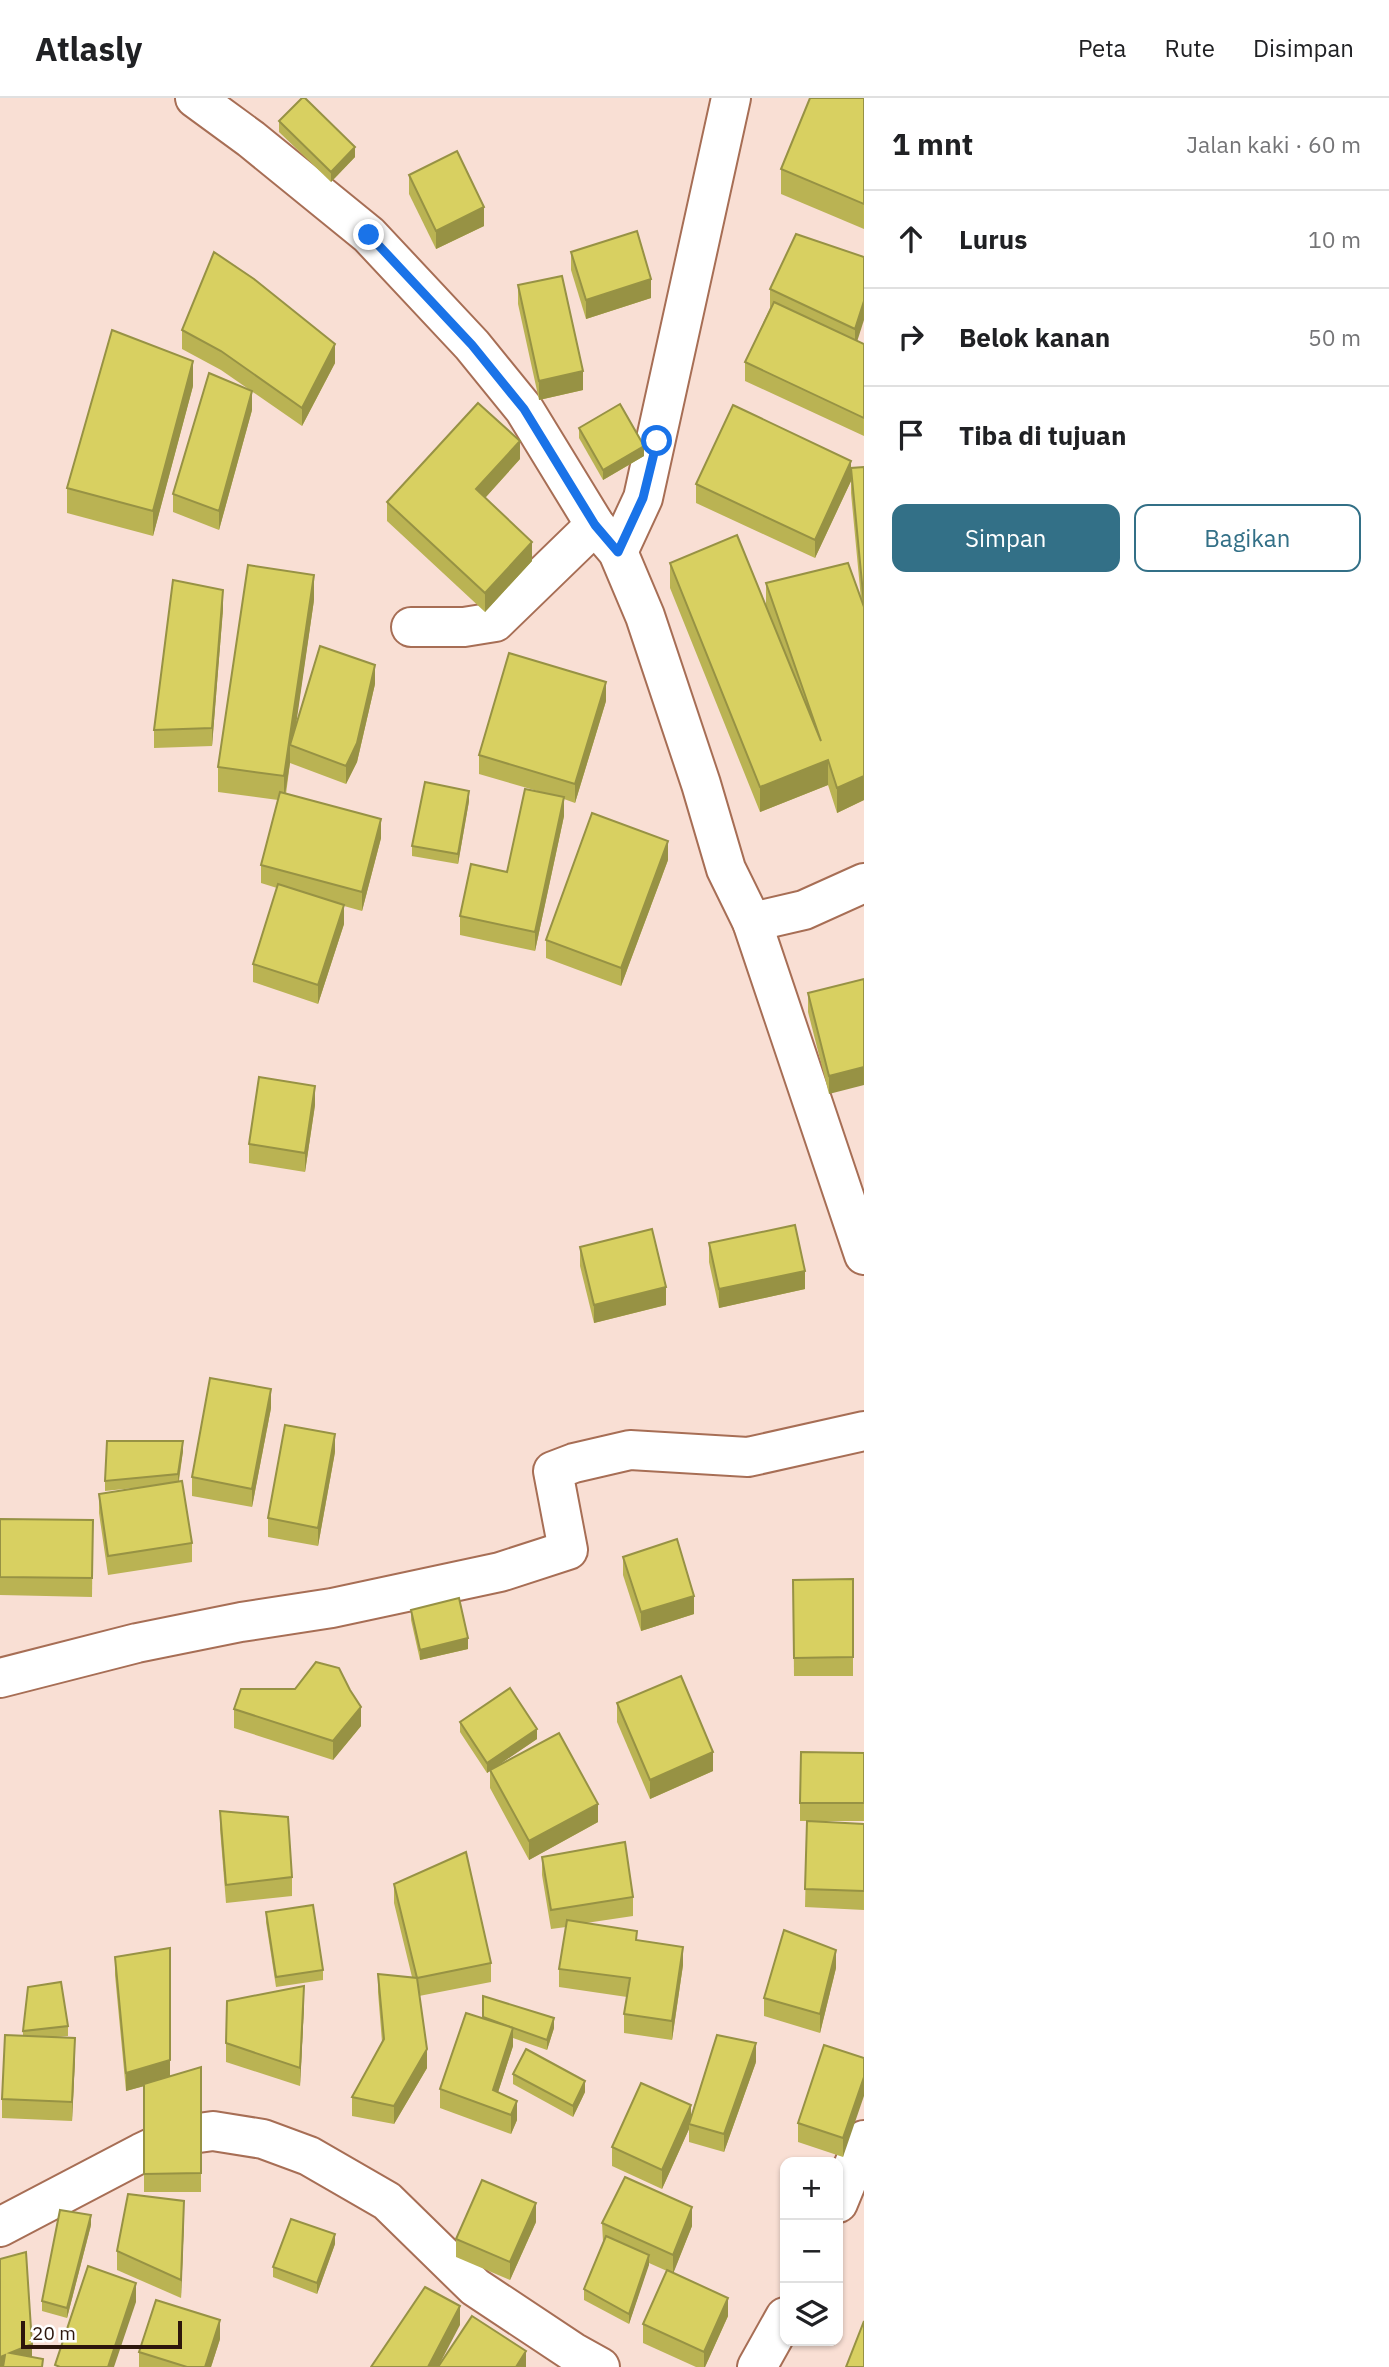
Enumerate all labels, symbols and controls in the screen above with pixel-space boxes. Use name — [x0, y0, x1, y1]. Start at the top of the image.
text: Atlasly — [35, 27, 142, 70]
text: Peta — [1078, 32, 1126, 64]
text: Rute — [1164, 32, 1215, 64]
text: Disimpan — [1253, 32, 1354, 64]
text: 1 mnt — [892, 124, 973, 163]
text: Jalan kaki · 60 m — [1186, 129, 1361, 159]
route end — [353, 219, 384, 250]
icon: ahead — [892, 220, 930, 258]
text: Lurus — [959, 222, 1027, 256]
text: 10 m — [1308, 224, 1361, 254]
icon: right — [892, 318, 930, 356]
text: Belok kanan — [959, 320, 1110, 354]
text: 50 m — [1308, 322, 1361, 352]
icon: arrive — [892, 416, 930, 454]
text: Tiba di tujuan — [959, 418, 1126, 452]
route start — [641, 425, 672, 456]
button: Simpan — [892, 504, 1120, 572]
button: Bagikan — [1134, 504, 1361, 572]
map controls — [780, 2157, 843, 2346]
button: + — [780, 2157, 843, 2220]
button: − — [780, 2220, 843, 2283]
button: layers — [780, 2283, 843, 2346]
scale bar — [21, 2318, 182, 2350]
text: 20 m — [32, 2321, 76, 2345]

